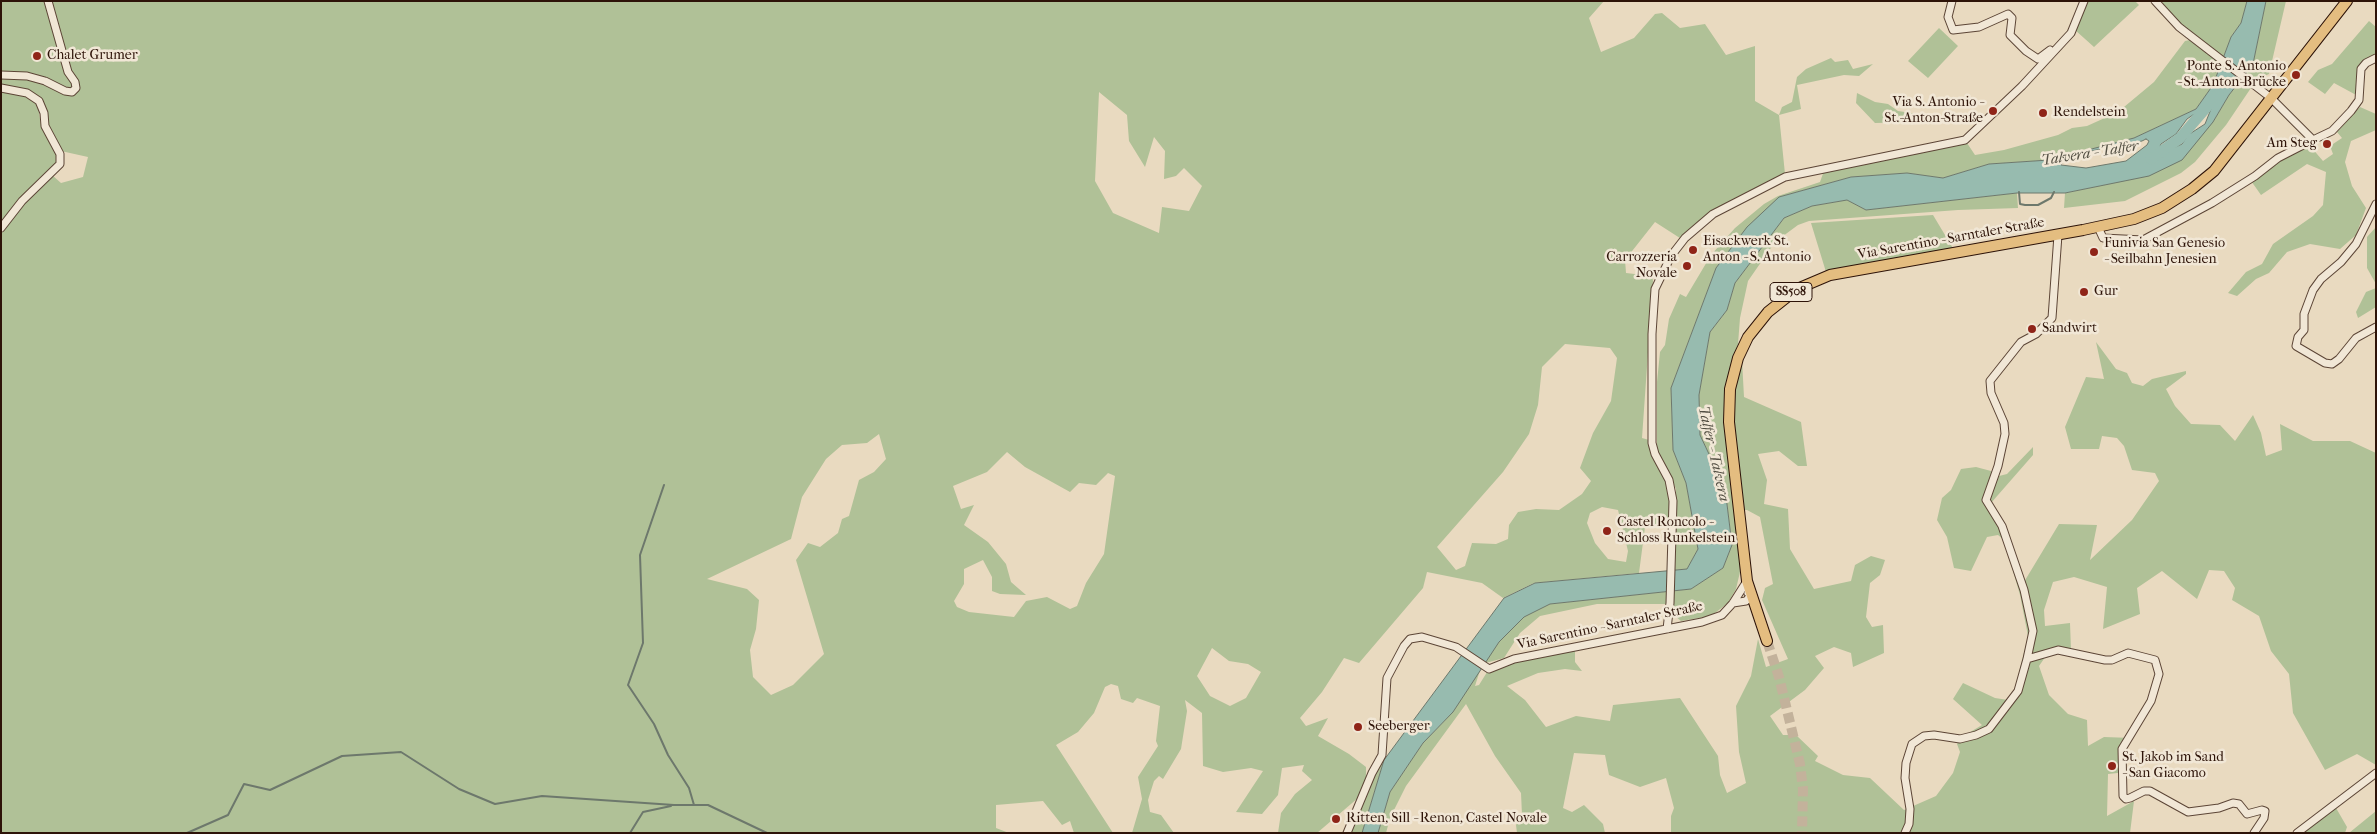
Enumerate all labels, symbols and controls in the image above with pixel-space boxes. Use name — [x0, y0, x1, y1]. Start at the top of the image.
place label: Chalet Grumer — [47, 48, 138, 64]
marker: Chalet Grumer — [31, 50, 43, 62]
place label: Ponte S. Antonio - St.-Anton-Brücke — [2177, 59, 2286, 92]
marker: Ponte S. Antonio - St.-Anton-Brücke — [2290, 69, 2302, 81]
place label: Via S. Antonio - St.-Anton-Straße — [1884, 95, 1983, 128]
marker: Via S. Antonio - St.-Anton-Straße — [1987, 105, 1999, 117]
place label: Rendelstein — [2053, 105, 2126, 121]
marker: Rendelstein — [2037, 107, 2049, 119]
place label: Am Steg — [2267, 136, 2317, 152]
water label: Talvera - Talfer — [2040, 137, 2140, 171]
marker: Am Steg — [2321, 138, 2333, 150]
street label: Via Sarentino - Sarntaler Straße — [1856, 214, 2046, 264]
place label: Eisackwerk St. Anton - S. Antonio — [1703, 234, 1811, 266]
place label: Funivia San Genesio - Seilbahn Jenesien — [2104, 236, 2225, 268]
marker: Eisackwerk St. Anton - S. Antonio — [1687, 244, 1699, 256]
marker: Funivia San Genesio - Seilbahn Jenesien — [2088, 246, 2100, 258]
place label: Carrozzeria Novale — [1606, 250, 1677, 282]
marker: Carrozzeria Novale — [1681, 260, 1693, 272]
road number: SS508 — [1770, 282, 1812, 302]
place label: Gur — [2094, 284, 2118, 300]
marker: Gur — [2078, 286, 2090, 298]
place label: Sandwirt — [2042, 321, 2097, 337]
marker: Sandwirt — [2026, 323, 2038, 335]
water label: Talfer - Talvera — [1693, 404, 1733, 504]
place label: Castel Roncolo - Schloss Runkelstein — [1617, 515, 1735, 548]
marker: Castel Roncolo - Schloss Runkelstein — [1601, 525, 1613, 537]
street label: Via Sarentino - Sarntaler Straße — [1516, 598, 1704, 654]
place label: Seeberger — [1368, 719, 1430, 735]
marker: Seeberger — [1352, 721, 1364, 733]
place label: St. Jakob im Sand - San Giacomo — [2122, 750, 2224, 782]
marker: St. Jakob im Sand - San Giacomo — [2106, 760, 2118, 772]
place label: Ritten, Sill - Renon, Castel Novale — [1346, 811, 1547, 827]
marker: Ritten, Sill - Renon, Castel Novale — [1330, 813, 1342, 825]

